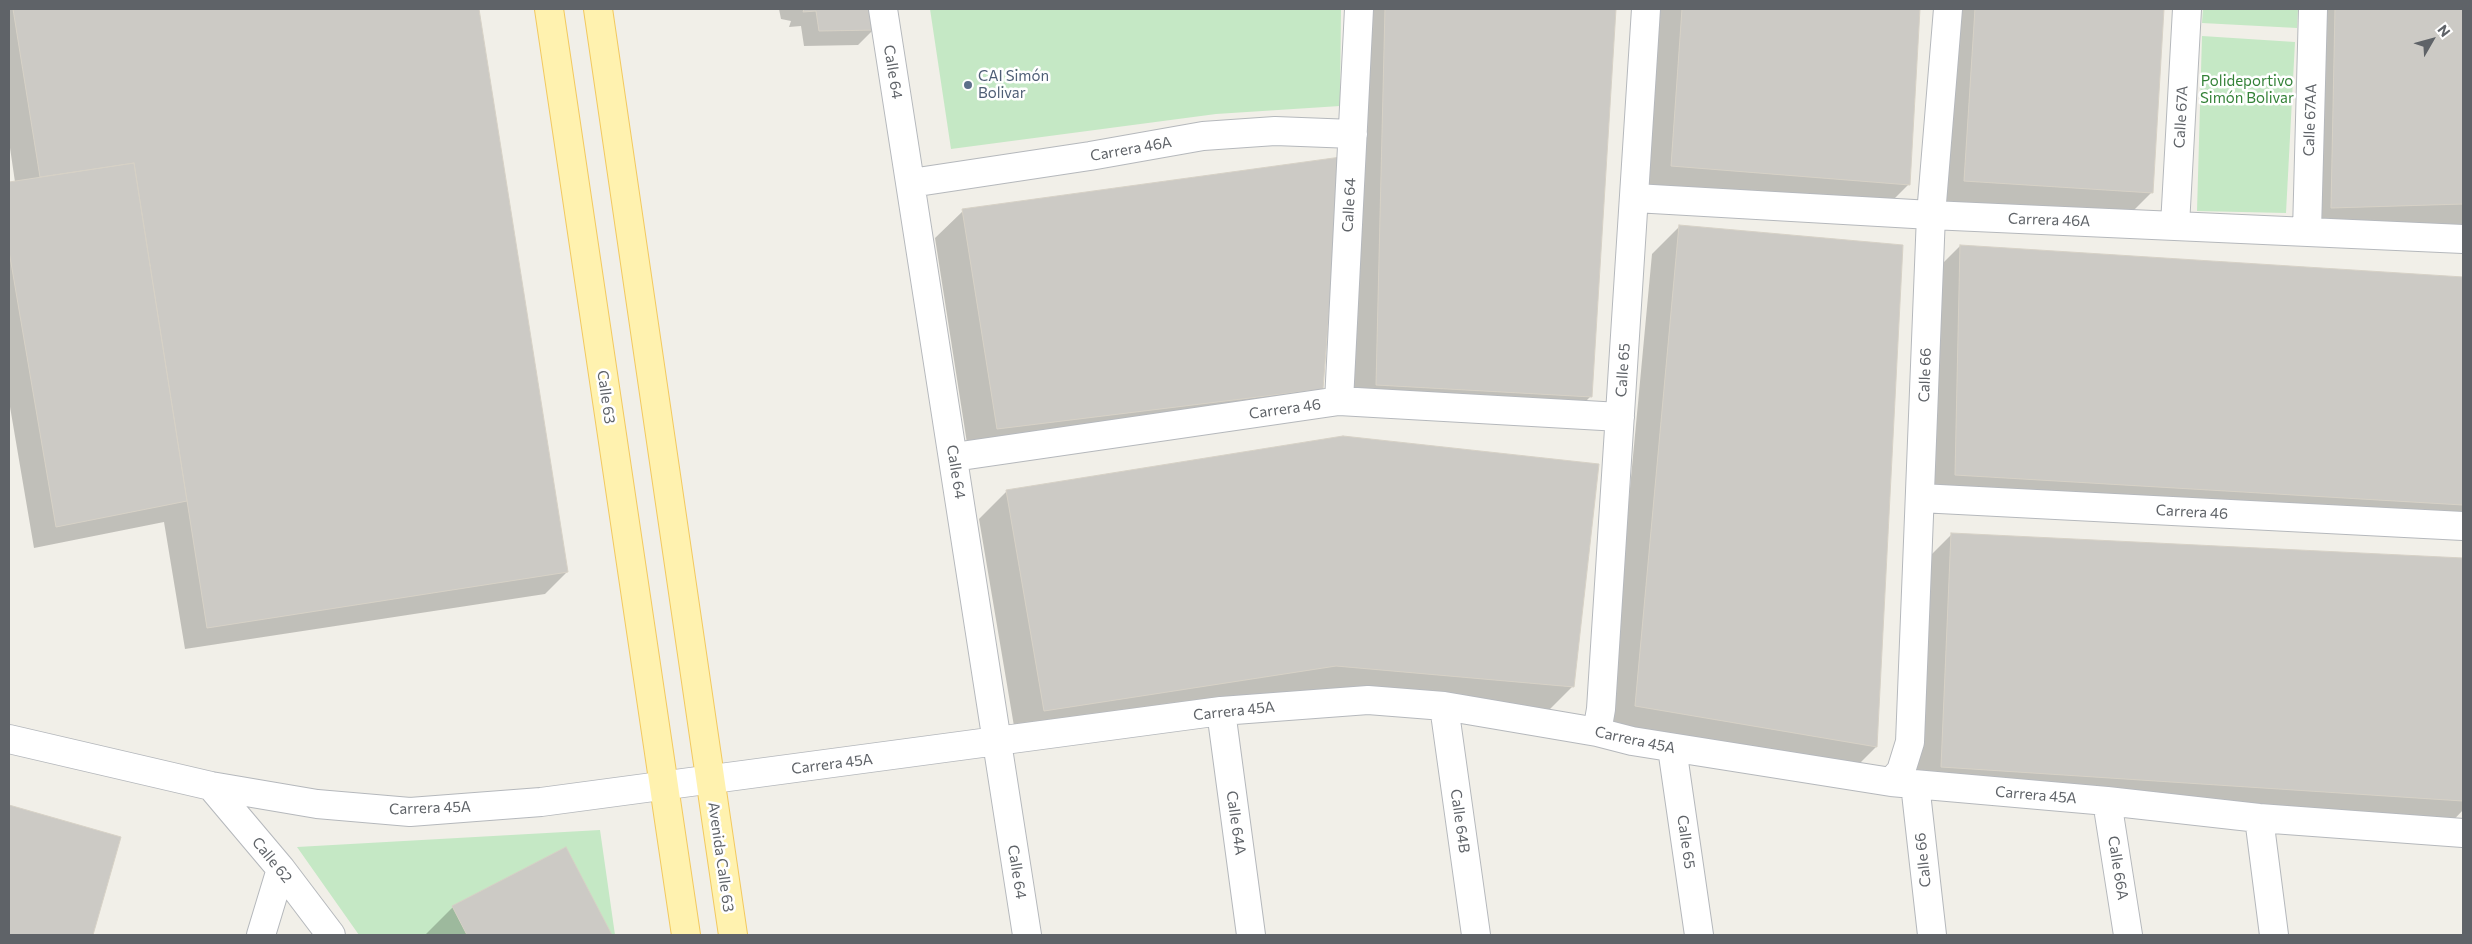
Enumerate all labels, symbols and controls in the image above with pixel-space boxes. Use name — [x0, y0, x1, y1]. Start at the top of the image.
north arrow — [2407, 15, 2457, 65]
text: N — [2434, 21, 2454, 40]
street label: Calle 64 — [880, 44, 906, 100]
place label: CAI Simón Bolivar — [978, 67, 1049, 102]
park label: Polideportivo Simón Bolivar — [2200, 72, 2294, 107]
marker: CAI Simón Bolivar — [962, 79, 974, 91]
street label: Calle 67AA — [2300, 83, 2320, 157]
street label: Calle 67A — [2170, 85, 2192, 149]
street label: Carrera 46A — [1089, 133, 1173, 165]
street label: Calle 64 — [1339, 177, 1359, 233]
street label: Carrera 46A — [2007, 210, 2091, 230]
street label: Calle 65 — [1612, 342, 1634, 398]
street label: Calle 66 — [1915, 347, 1935, 403]
street label: Calle 63 — [593, 369, 619, 425]
street label: Carrera 46 — [1248, 395, 1322, 423]
street label: Calle 64 — [943, 444, 969, 500]
street label: Carrera 46 — [2155, 501, 2229, 523]
street label: Carrera 45A — [1192, 698, 1276, 724]
street label: Carrera 45A — [1593, 723, 1677, 757]
street label: Carrera 45A — [790, 750, 874, 778]
street label: Carrera 45A — [1994, 782, 2078, 808]
street label: Calle 64B — [1447, 788, 1473, 854]
street label: Calle 64A — [1223, 790, 1249, 856]
street label: Carrera 45A — [389, 798, 471, 818]
street label: Avenida Calle 63 — [704, 801, 738, 913]
street label: Calle 65 — [1673, 814, 1699, 870]
street label: Calle 66 — [1911, 832, 1935, 888]
street label: Calle 62 — [248, 833, 296, 887]
street label: Calle 66A — [2104, 835, 2132, 901]
street label: Calle 64 — [1004, 844, 1030, 900]

